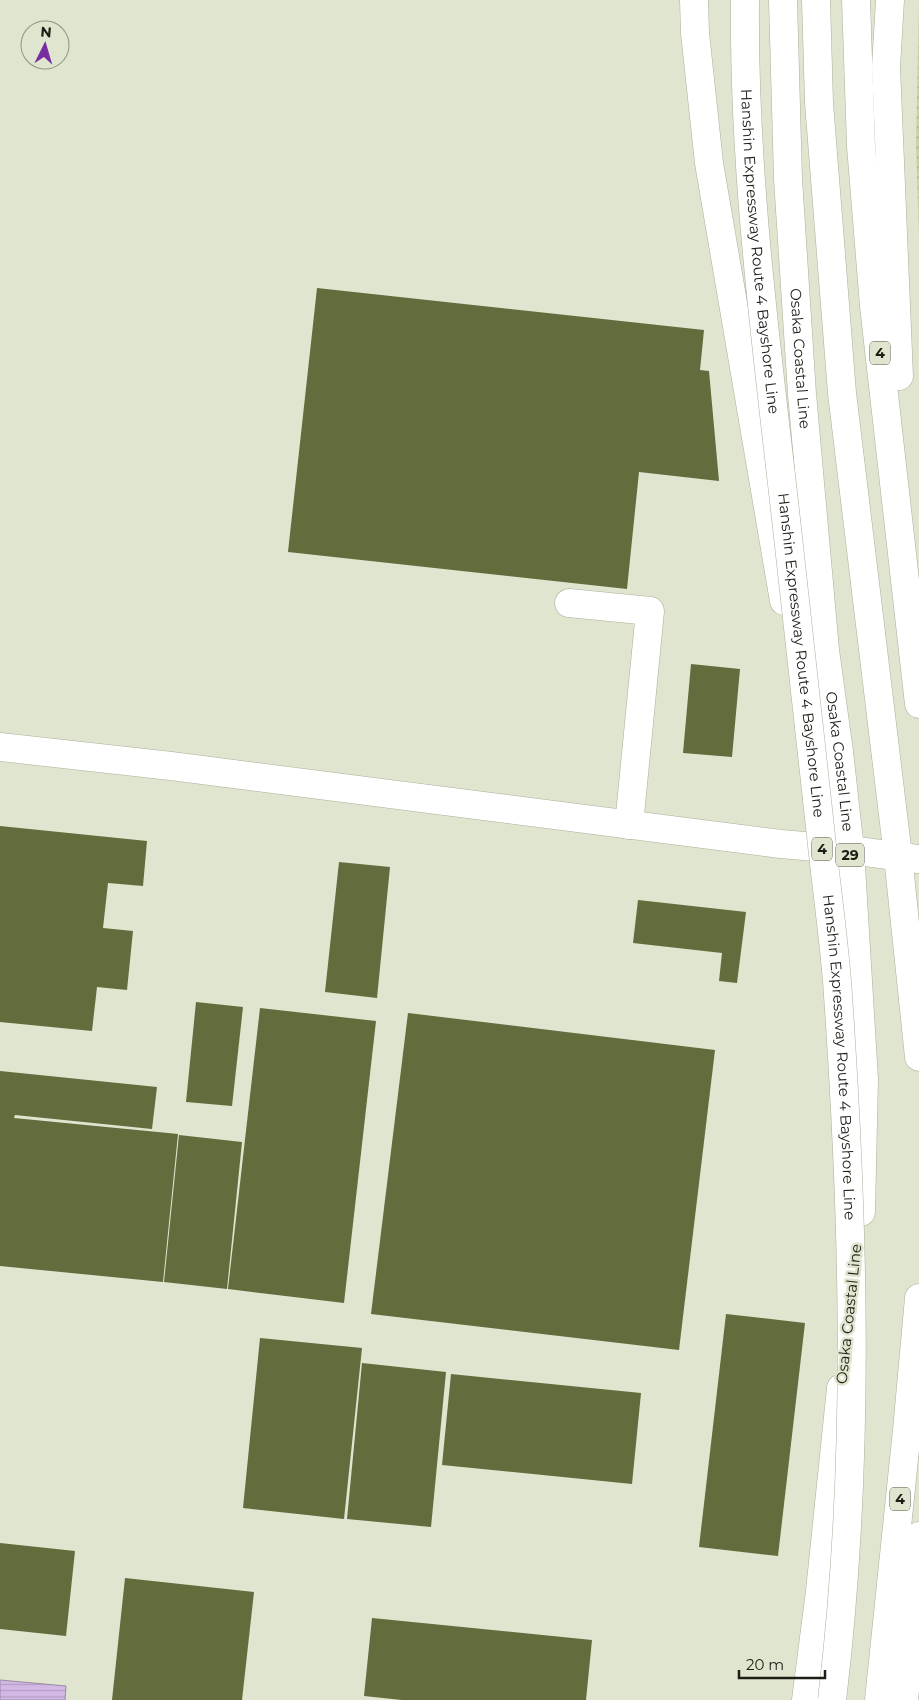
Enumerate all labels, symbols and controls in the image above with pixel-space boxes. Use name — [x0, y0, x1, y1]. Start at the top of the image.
north arrow — [20, 20, 70, 70]
text: N — [40, 23, 53, 42]
street label: Hanshin Expressway Route 4 Bayshore Line — [737, 88, 784, 415]
street label: Osaka Coastal Line — [786, 288, 815, 430]
road number: 4 — [870, 342, 890, 364]
street label: Hanshin Expressway Route 4 Bayshore Line — [774, 492, 829, 818]
street label: Osaka Coastal Line — [822, 690, 858, 832]
road number: 4 — [812, 838, 832, 861]
road number: 29 — [836, 844, 864, 866]
street label: Hanshin Expressway Route 4 Bayshore Line — [819, 893, 860, 1220]
street label: Osaka Coastal Line — [832, 1243, 865, 1385]
road number: 4 — [890, 1488, 910, 1510]
scale bar — [739, 1648, 825, 1680]
text: 20 m — [746, 1655, 784, 1674]

